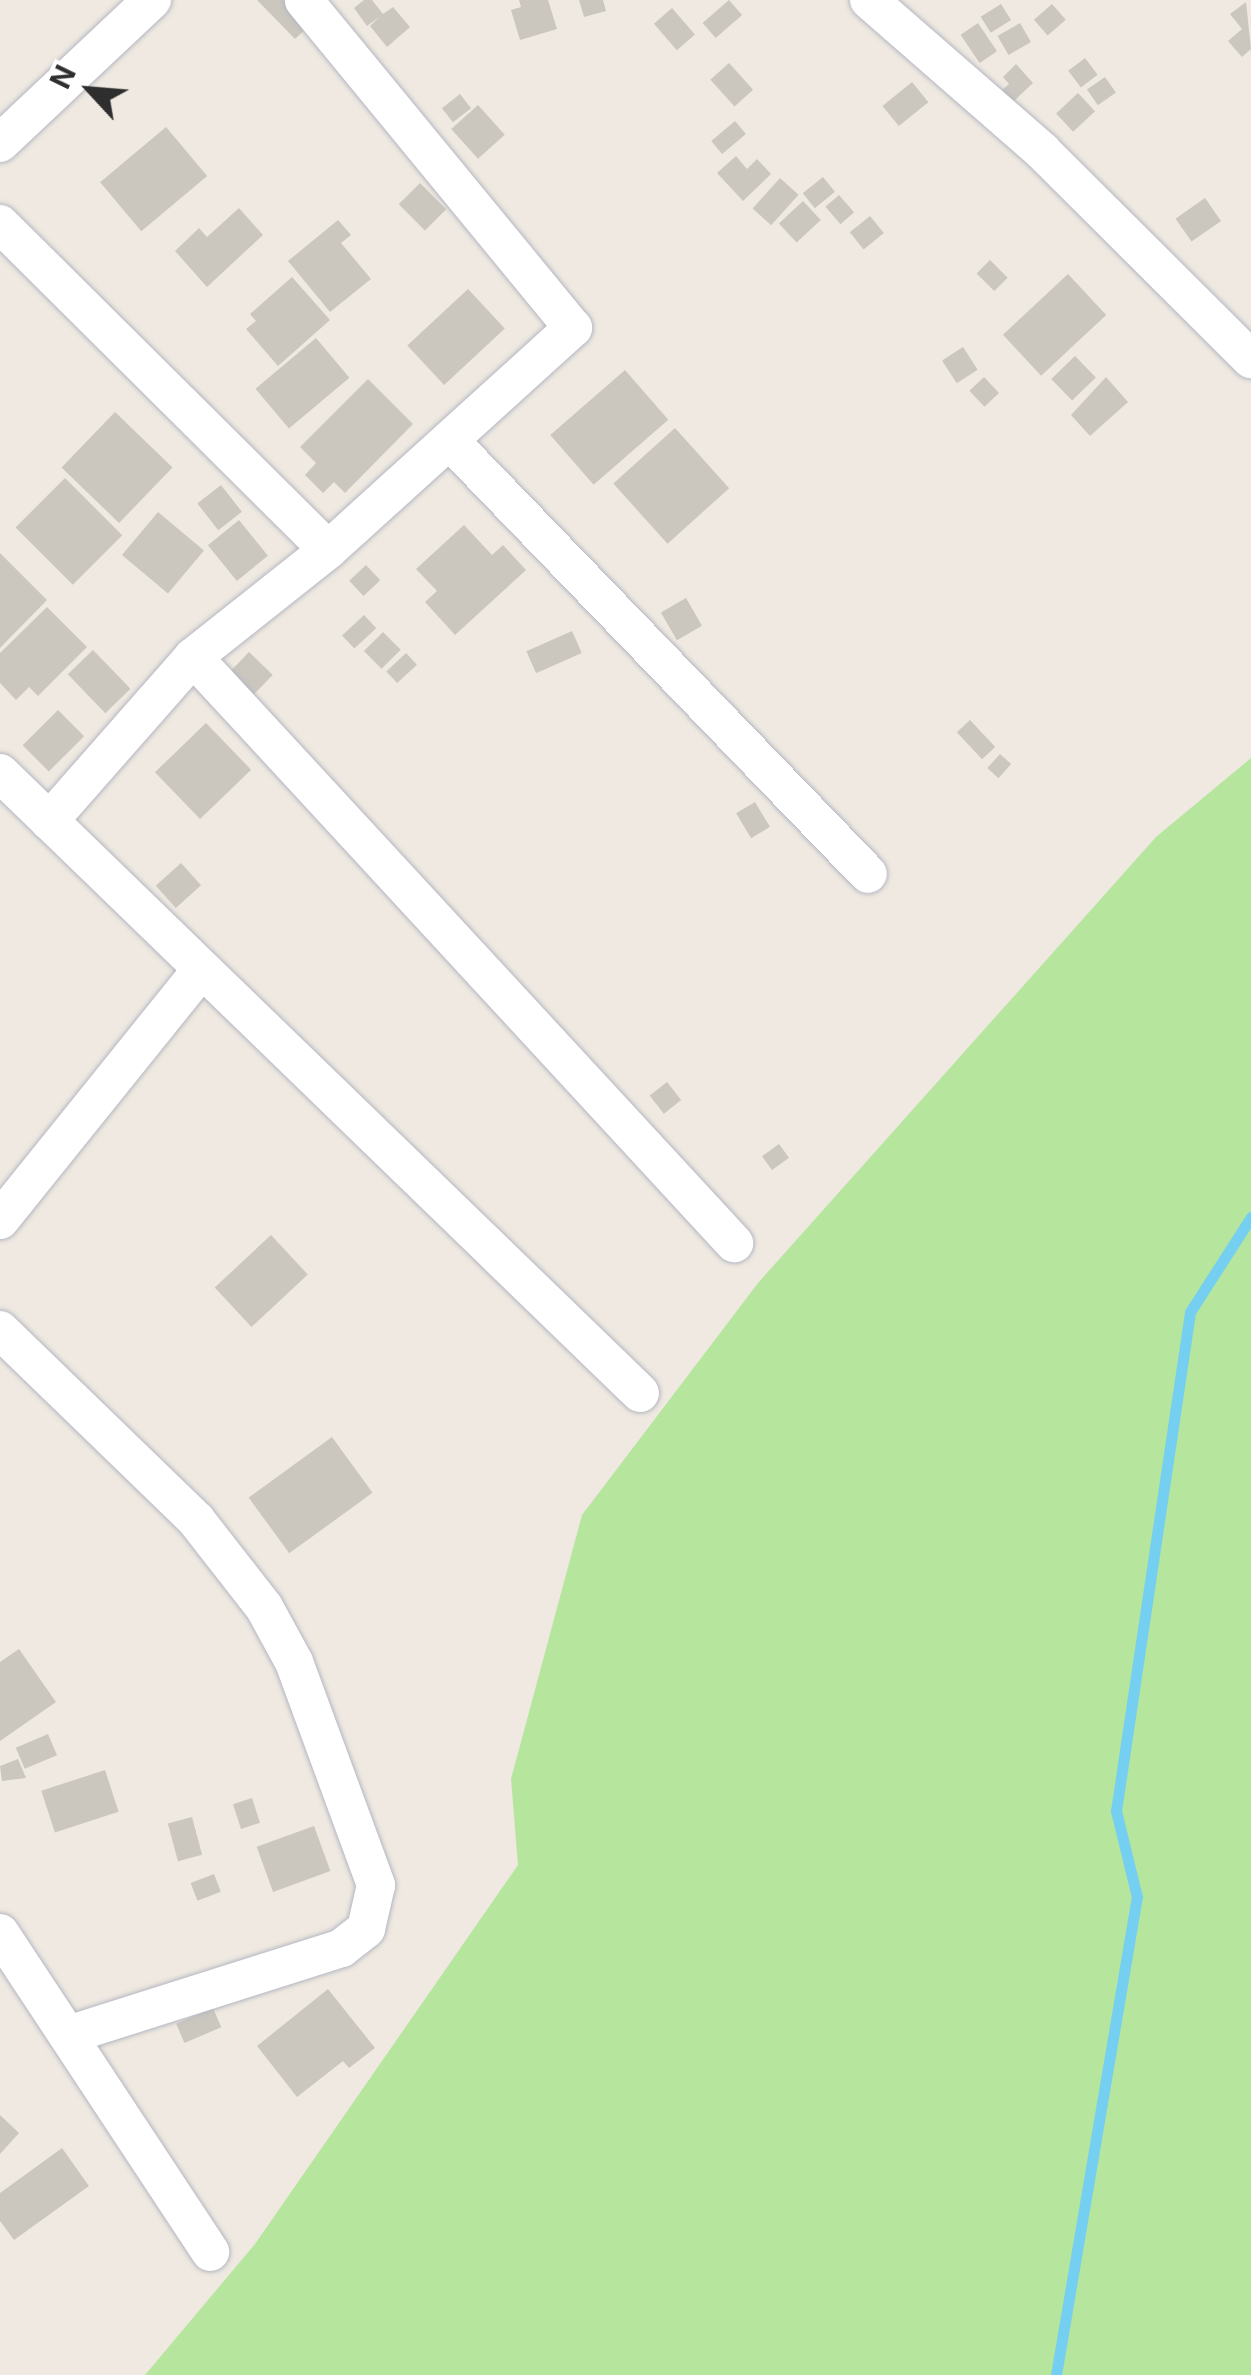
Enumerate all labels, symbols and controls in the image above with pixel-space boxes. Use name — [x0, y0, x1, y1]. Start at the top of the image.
north arrow — [40, 40, 140, 140]
text: N — [43, 60, 83, 94]

